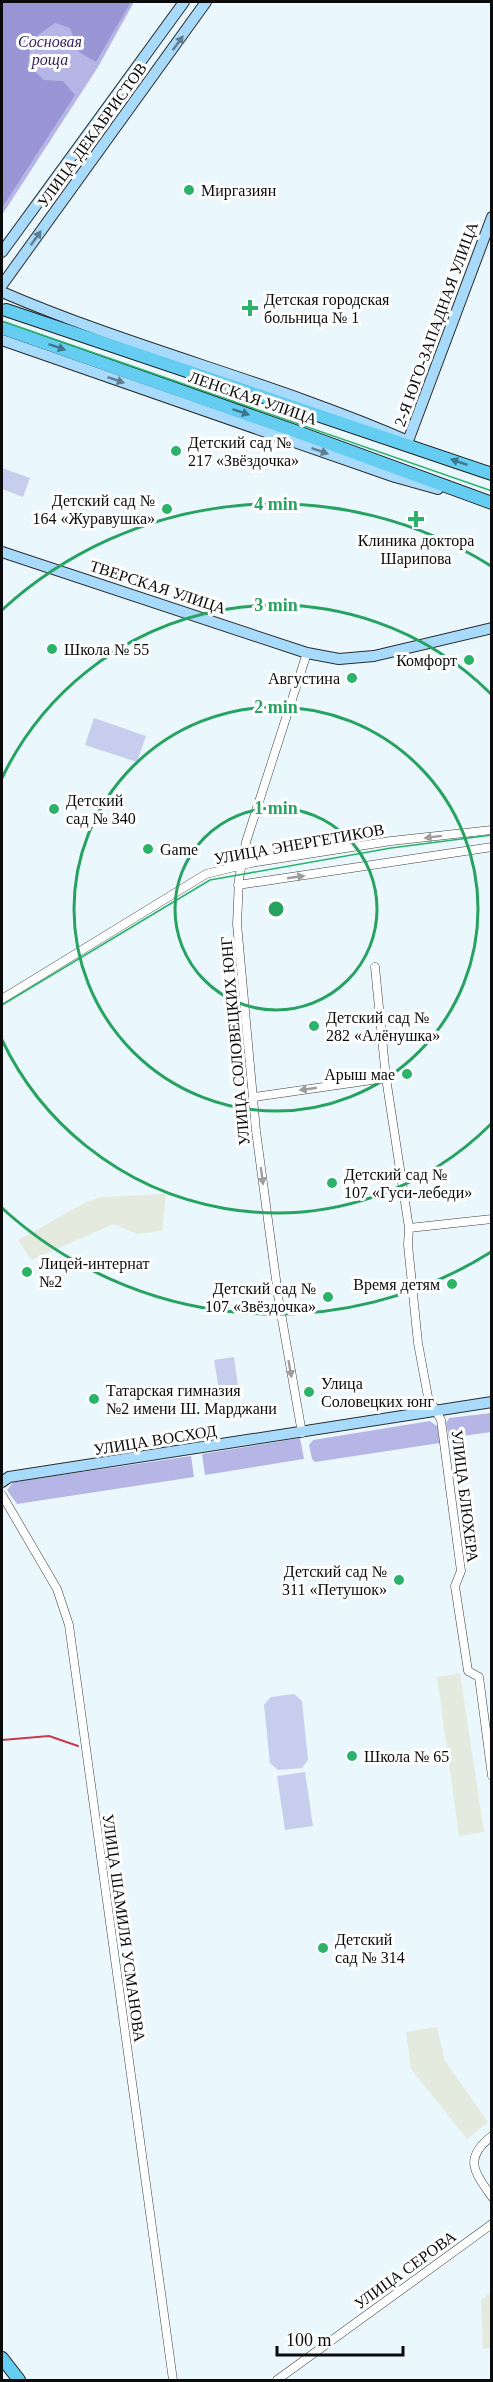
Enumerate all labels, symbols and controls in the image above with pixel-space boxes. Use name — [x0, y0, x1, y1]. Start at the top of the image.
park label: Сосновая роща — [18, 33, 82, 69]
one-way arrow — [172, 36, 184, 52]
street label: УЛИЦА ДЕКАБРИСТОВ — [34, 60, 151, 211]
place label: Миргазиян — [201, 182, 277, 200]
marker: Миргазиян — [182, 183, 196, 197]
street label: 2-Я ЮГО-ЗАПАДНАЯ УЛИЦА — [391, 219, 482, 429]
one-way arrow — [29, 230, 41, 245]
place label: Детская городская больница № 1 — [264, 291, 390, 327]
marker: Детская городская больница № 1 — [241, 299, 259, 317]
one-way arrow — [48, 343, 66, 353]
street label: ЛЕНСКАЯ УЛИЦА — [186, 368, 320, 429]
one-way arrow — [107, 376, 125, 386]
one-way arrow — [232, 407, 250, 417]
place label: Детский сад № 217 «Звёздочка» — [188, 434, 299, 470]
marker: Детский сад № 217 «Звёздочка» — [169, 444, 183, 458]
one-way arrow — [311, 447, 329, 457]
one-way arrow — [450, 457, 468, 467]
place label: Детский сад № 164 «Журавушка» — [32, 492, 155, 528]
text: 4 min — [254, 494, 298, 514]
marker: Детский сад № 164 «Журавушка» — [160, 502, 174, 516]
marker: Клиника доктора Шарипова — [407, 510, 425, 528]
place label: Клиника доктора Шарипова — [358, 532, 474, 568]
street label: ТВЕРСКАЯ УЛИЦА — [88, 557, 229, 618]
text: 3 min — [254, 595, 298, 615]
place label: Школа № 55 — [64, 641, 149, 658]
marker: Школа № 55 — [45, 642, 59, 656]
place label: Комфорт — [396, 652, 457, 670]
marker: Комфорт — [462, 653, 476, 667]
place label: Августина — [268, 670, 340, 688]
marker: Августина — [345, 671, 359, 685]
text: 2 min — [254, 697, 298, 717]
place label: Детский сад № 340 — [66, 792, 136, 828]
text: 1 min — [254, 798, 298, 818]
marker: Детский сад № 340 — [47, 802, 61, 816]
street label: УЛИЦА ЭНЕРГЕТИКОВ — [212, 821, 386, 868]
one-way arrow — [424, 833, 443, 842]
place label: Game — [160, 841, 198, 858]
marker: Game — [141, 842, 155, 856]
one-way arrow — [287, 872, 306, 881]
centre of rings — [266, 899, 286, 919]
street label: УЛИЦА СОЛОВЕЦКИХ ЮНГ — [217, 936, 254, 1146]
place label: Детский сад № 282 «Алёнушка» — [326, 1009, 440, 1045]
marker: Детский сад № 282 «Алёнушка» — [307, 1019, 321, 1033]
place label: Арыш мае — [324, 1066, 395, 1084]
marker: Арыш мае — [400, 1067, 414, 1081]
one-way arrow — [298, 1085, 317, 1094]
place label: Детский сад № 107 «Гуси-лебеди» — [344, 1166, 472, 1202]
one-way arrow — [257, 1167, 266, 1186]
marker: Детский сад № 107 «Гуси-лебеди» — [325, 1176, 339, 1190]
place label: Лицей-интернат №2 — [39, 1255, 149, 1290]
marker: Лицей-интернат №2 — [20, 1265, 34, 1279]
place label: Время детям — [353, 1276, 440, 1294]
marker: Время детям — [445, 1277, 459, 1291]
place label: Детский сад № 107 «Звёздочка» — [205, 1280, 316, 1316]
marker: Детский сад № 107 «Звёздочка» — [321, 1290, 335, 1304]
one-way arrow — [286, 1360, 295, 1379]
place label: Улица Соловецких юнг — [321, 1375, 434, 1411]
place label: Татарская гимназия №2 имени Ш. Марджани — [106, 1382, 277, 1418]
marker: Улица Соловецких юнг — [302, 1385, 316, 1399]
marker: Татарская гимназия №2 имени Ш. Марджани — [87, 1392, 101, 1406]
street label: УЛИЦА ВОСХОД — [92, 1422, 218, 1459]
street label: УЛИЦА БЛЮХЕРА — [447, 1429, 482, 1564]
place label: Детский сад № 311 «Петушок» — [282, 1563, 387, 1599]
marker: Детский сад № 311 «Петушок» — [392, 1573, 406, 1587]
place label: Школа № 65 — [364, 1748, 449, 1765]
marker: Школа № 65 — [345, 1749, 359, 1763]
street label: УЛИЦА ШАМИЛЯ УСМАНОВА — [99, 1813, 148, 2044]
place label: Детский сад № 314 — [335, 1931, 405, 1967]
marker: Детский сад № 314 — [316, 1941, 330, 1955]
street label: УЛИЦА СЕРОВА — [351, 2227, 460, 2313]
scale bar — [277, 2319, 403, 2357]
text: 100 m — [286, 2330, 332, 2350]

